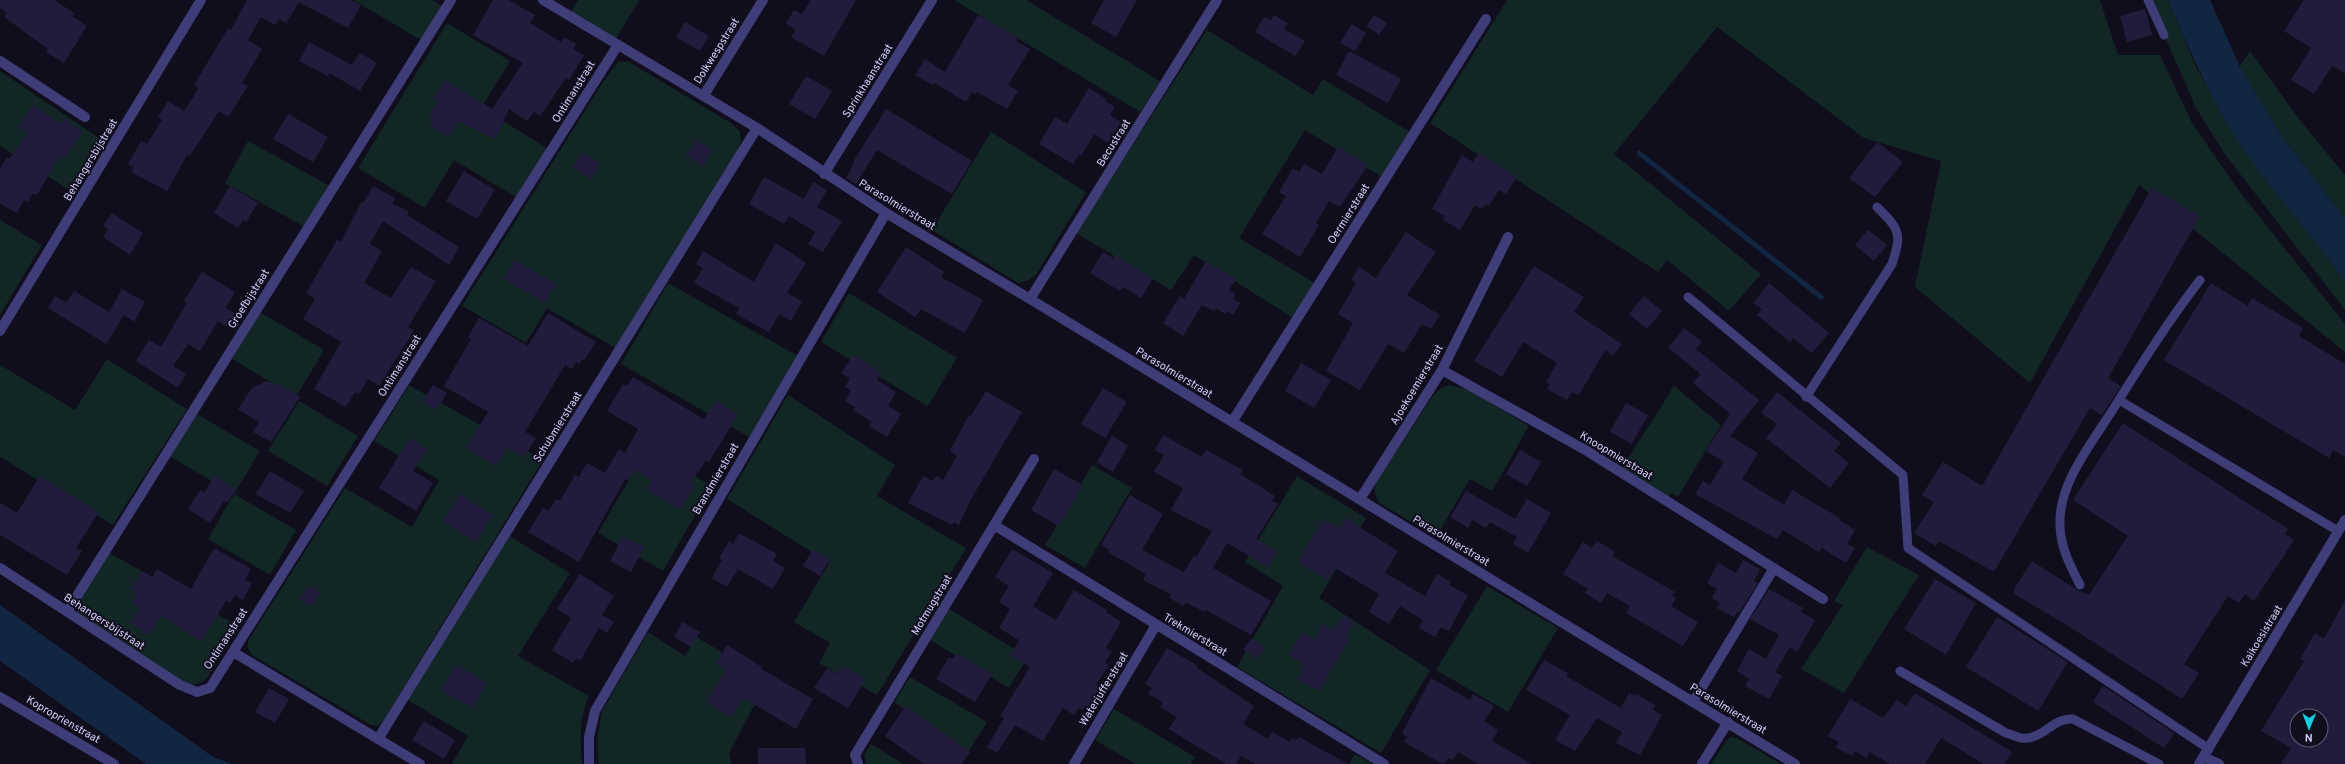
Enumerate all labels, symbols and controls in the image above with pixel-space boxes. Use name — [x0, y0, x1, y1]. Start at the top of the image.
street label: Dolkwespstraat — [691, 15, 743, 87]
street label: Sprinkhaanstraat — [840, 41, 896, 121]
street label: Ontimanstraat — [549, 58, 599, 126]
street label: Behangersbijstraat — [61, 116, 121, 204]
street label: Becustraat — [1094, 117, 1134, 169]
street label: Parasolmierstraat — [856, 177, 938, 233]
street label: Oermierstraat — [1325, 181, 1373, 247]
street label: Groefbijstraat — [225, 267, 273, 331]
street label: Ontimanstraat — [375, 332, 425, 400]
street label: Ajoekoemierstraat — [1387, 342, 1447, 428]
street label: Parasolmierstraat — [1133, 345, 1215, 401]
street label: Schubmierstraat — [531, 389, 585, 465]
street label: Knoopmierstraat — [1577, 429, 1655, 483]
street label: Brandmierstraat — [690, 441, 742, 517]
street label: Parasolmierstraat — [1410, 513, 1492, 569]
street label: Motmugstraat — [908, 572, 956, 638]
street label: Behangersbijstraat — [61, 591, 147, 653]
street label: Kaikoesistraat — [2238, 603, 2286, 669]
street label: Ontimanstraat — [201, 606, 251, 672]
street label: Trekmierstraat — [1161, 610, 1229, 660]
street label: Waterjufferstraat — [1076, 649, 1132, 729]
street label: Parasolmierstraat — [1687, 681, 1769, 737]
street label: Koproprienstraat — [23, 693, 103, 747]
north arrow — [2289, 708, 2329, 748]
text: N — [2305, 730, 2313, 744]

